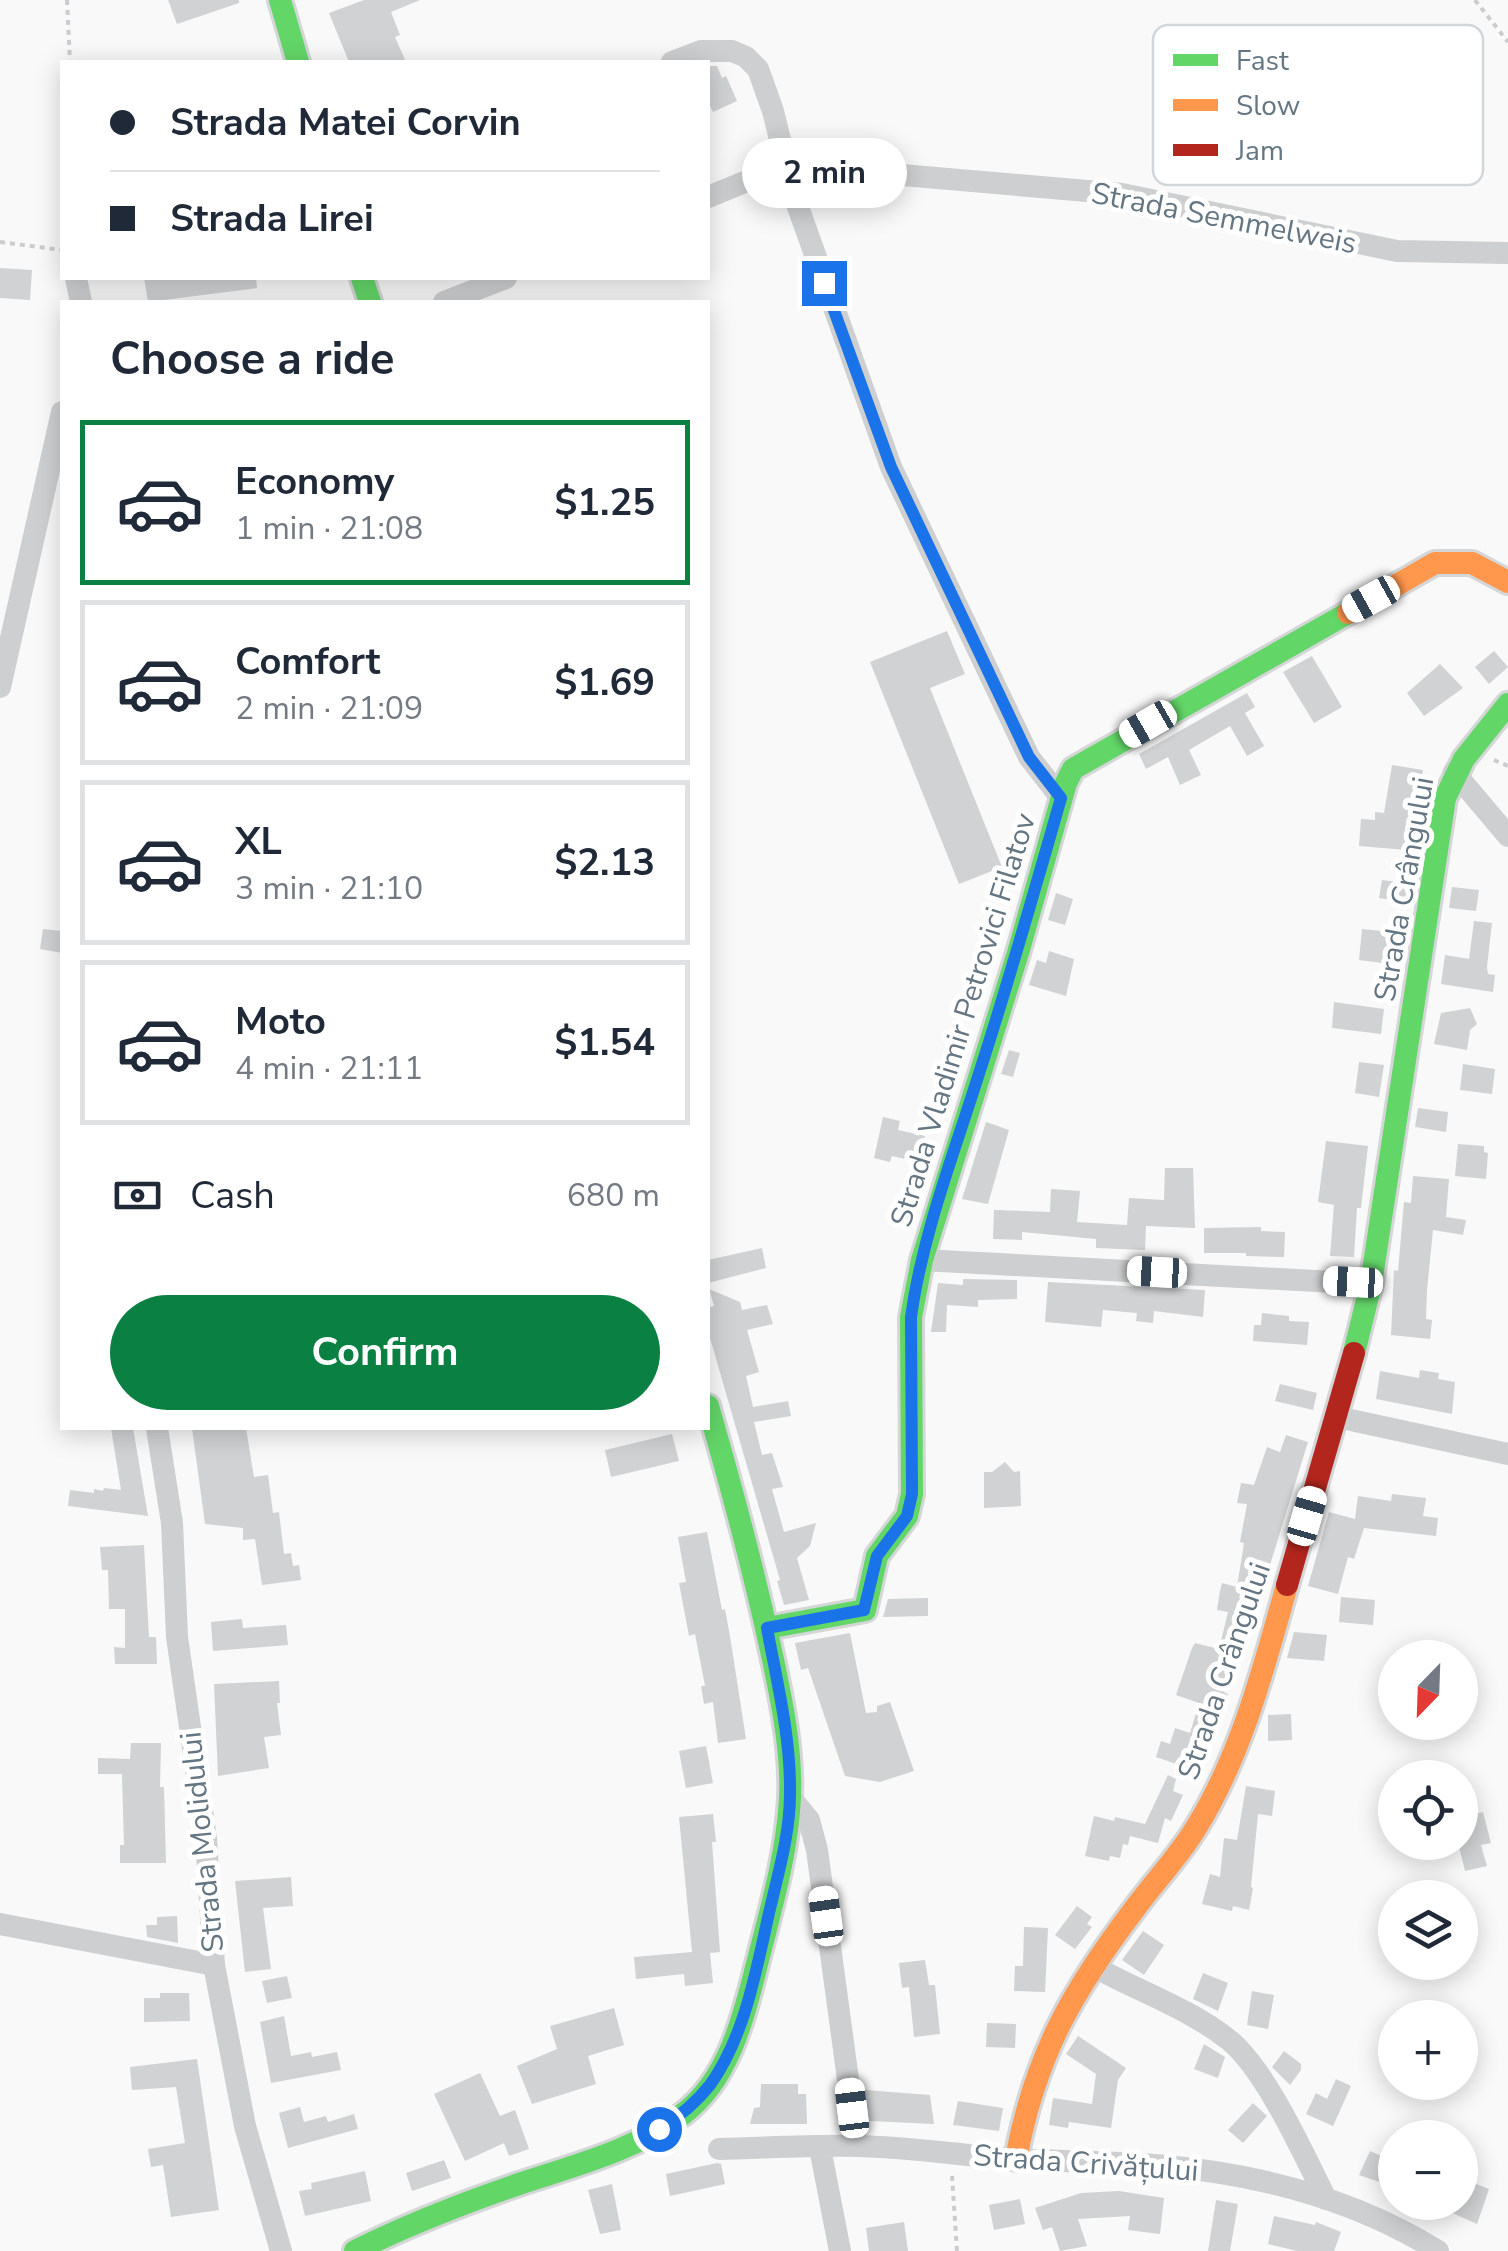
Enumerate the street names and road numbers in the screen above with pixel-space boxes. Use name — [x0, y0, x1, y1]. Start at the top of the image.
street label: Strada Semmelweis — [1088, 173, 1360, 264]
street label: Strada Crângului — [1365, 774, 1444, 1005]
street label: Strada Vladimir Petrovici Filatov — [881, 808, 1046, 1232]
street label: Strada Crângului — [1168, 1557, 1281, 1785]
street label: Strada Molidului — [171, 1730, 234, 1954]
street label: Strada Crivățului — [972, 2135, 1200, 2192]

